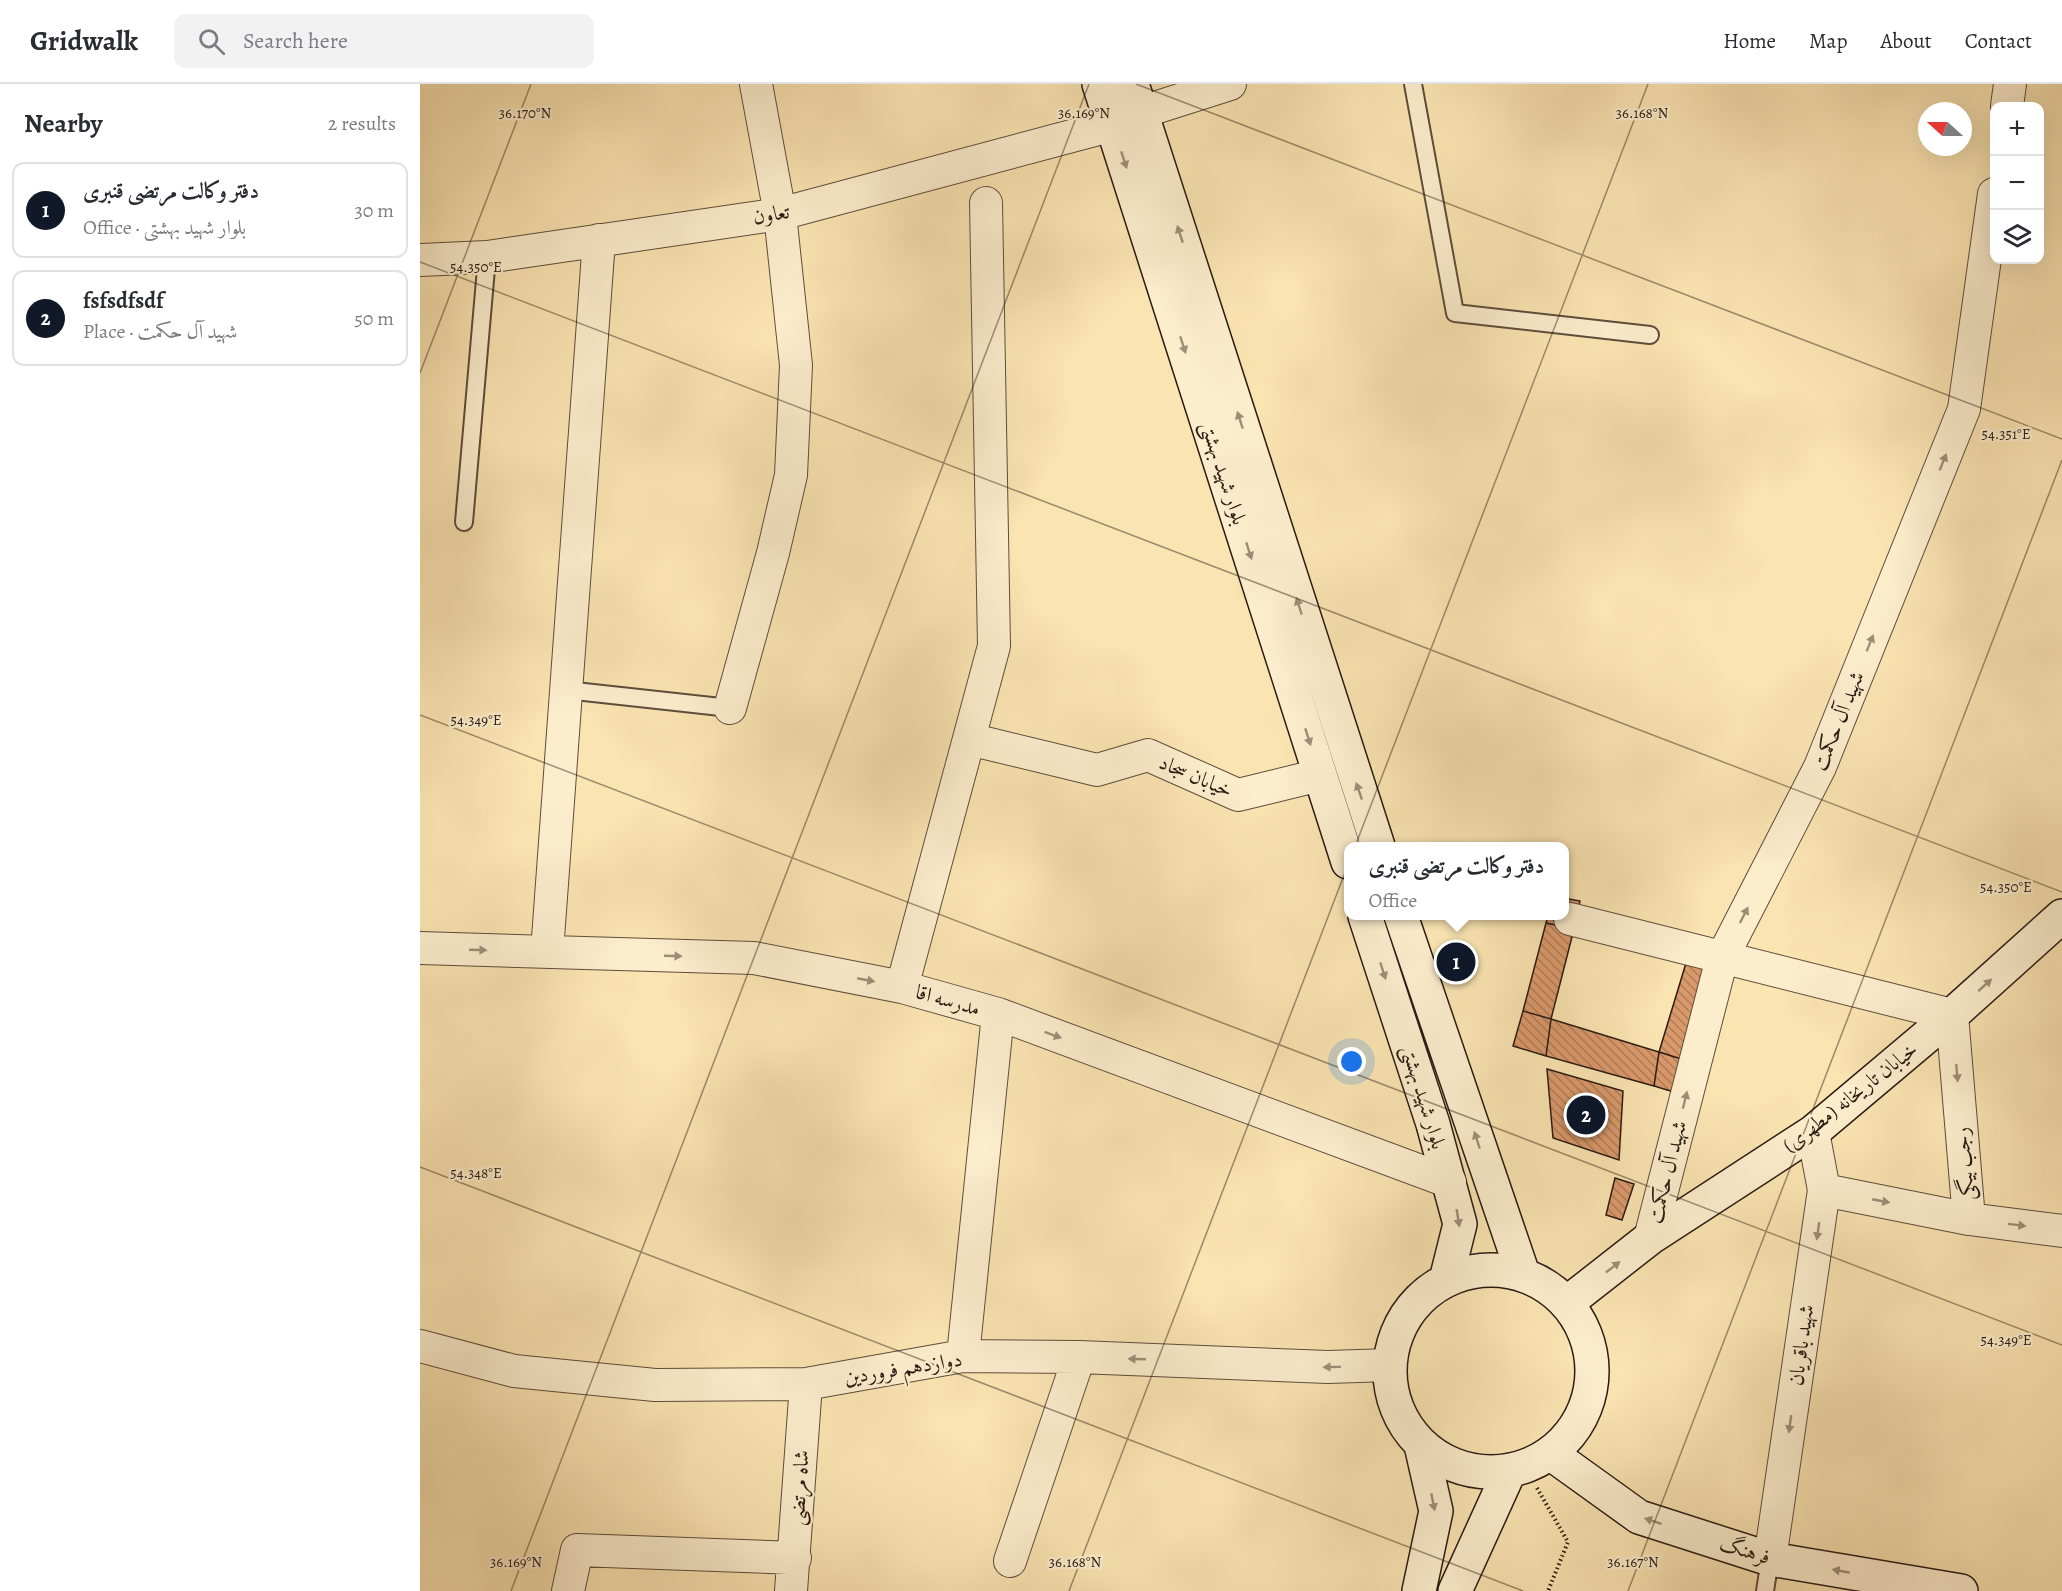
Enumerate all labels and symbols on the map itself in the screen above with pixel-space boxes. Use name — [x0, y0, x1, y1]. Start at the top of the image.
north arrow — [1918, 102, 1972, 156]
text: 36.170°N — [499, 103, 551, 123]
text: 36.169°N — [1058, 103, 1110, 123]
text: 36.168°N — [1616, 103, 1668, 123]
one-way arrow — [1120, 151, 1129, 169]
street label: تعاون — [750, 197, 793, 231]
one-way arrow — [1175, 225, 1185, 243]
text: 54.350°E — [450, 257, 502, 277]
one-way arrow — [1179, 336, 1188, 354]
one-way arrow — [1235, 411, 1244, 429]
street label: بلوار شهید بهشتی — [1193, 418, 1254, 529]
text: 54.351°E — [1981, 424, 2031, 444]
one-way arrow — [1939, 453, 1948, 471]
one-way arrow — [1244, 542, 1254, 560]
one-way arrow — [1294, 597, 1303, 615]
one-way arrow — [1866, 634, 1875, 652]
street label: شهید آل حکمت — [1805, 667, 1871, 775]
text: 54.349°E — [450, 710, 502, 730]
one-way arrow — [1303, 728, 1313, 746]
street label: خیابان سجاد — [1155, 748, 1237, 804]
one-way arrow — [1354, 782, 1363, 800]
text: 54.350°E — [1980, 877, 2032, 897]
one-way arrow — [1739, 906, 1749, 923]
pin: 1 — [1436, 940, 1476, 984]
one-way arrow — [469, 945, 488, 954]
one-way arrow — [664, 951, 683, 960]
one-way arrow — [1379, 962, 1389, 980]
one-way arrow — [857, 976, 876, 985]
street label: مدرسه اقا — [912, 977, 984, 1023]
one-way arrow — [1977, 979, 1992, 992]
one-way arrow — [1044, 1030, 1062, 1040]
street label: خیابان تاریخانه (مطهری) — [1776, 1035, 1924, 1159]
street label: بلوار شهید بهشتی — [1394, 1041, 1453, 1153]
your location — [1337, 1047, 1366, 1076]
one-way arrow — [1952, 1064, 1962, 1083]
one-way arrow — [1681, 1091, 1691, 1109]
pin: 2 — [1566, 1092, 1606, 1138]
street label: شهید آل حکمت — [1641, 1118, 1693, 1226]
street label: رجب بیگی — [1947, 1126, 1981, 1202]
one-way arrow — [1472, 1131, 1481, 1149]
text: 54.348°E — [450, 1163, 502, 1183]
one-way arrow — [1872, 1197, 1891, 1206]
one-way arrow — [1453, 1209, 1462, 1228]
one-way arrow — [2008, 1221, 2027, 1230]
one-way arrow — [1814, 1222, 1823, 1241]
one-way arrow — [1605, 1262, 1620, 1274]
street label: شهید باقریان — [1781, 1303, 1821, 1387]
text: 54.349°E — [1980, 1330, 2032, 1350]
street label: دوازدهم فروردین — [842, 1345, 965, 1397]
one-way arrow — [1127, 1355, 1146, 1364]
one-way arrow — [1322, 1362, 1341, 1371]
one-way arrow — [1785, 1415, 1794, 1434]
street label: شاه مرتضی — [782, 1449, 817, 1527]
one-way arrow — [1429, 1492, 1438, 1511]
one-way arrow — [1644, 1516, 1662, 1525]
street label: فرهنگ — [1716, 1529, 1774, 1571]
text: 36.169°N — [490, 1552, 542, 1572]
text: 36.168°N — [1049, 1552, 1101, 1572]
text: 36.167°N — [1607, 1552, 1659, 1572]
one-way arrow — [1831, 1566, 1850, 1575]

